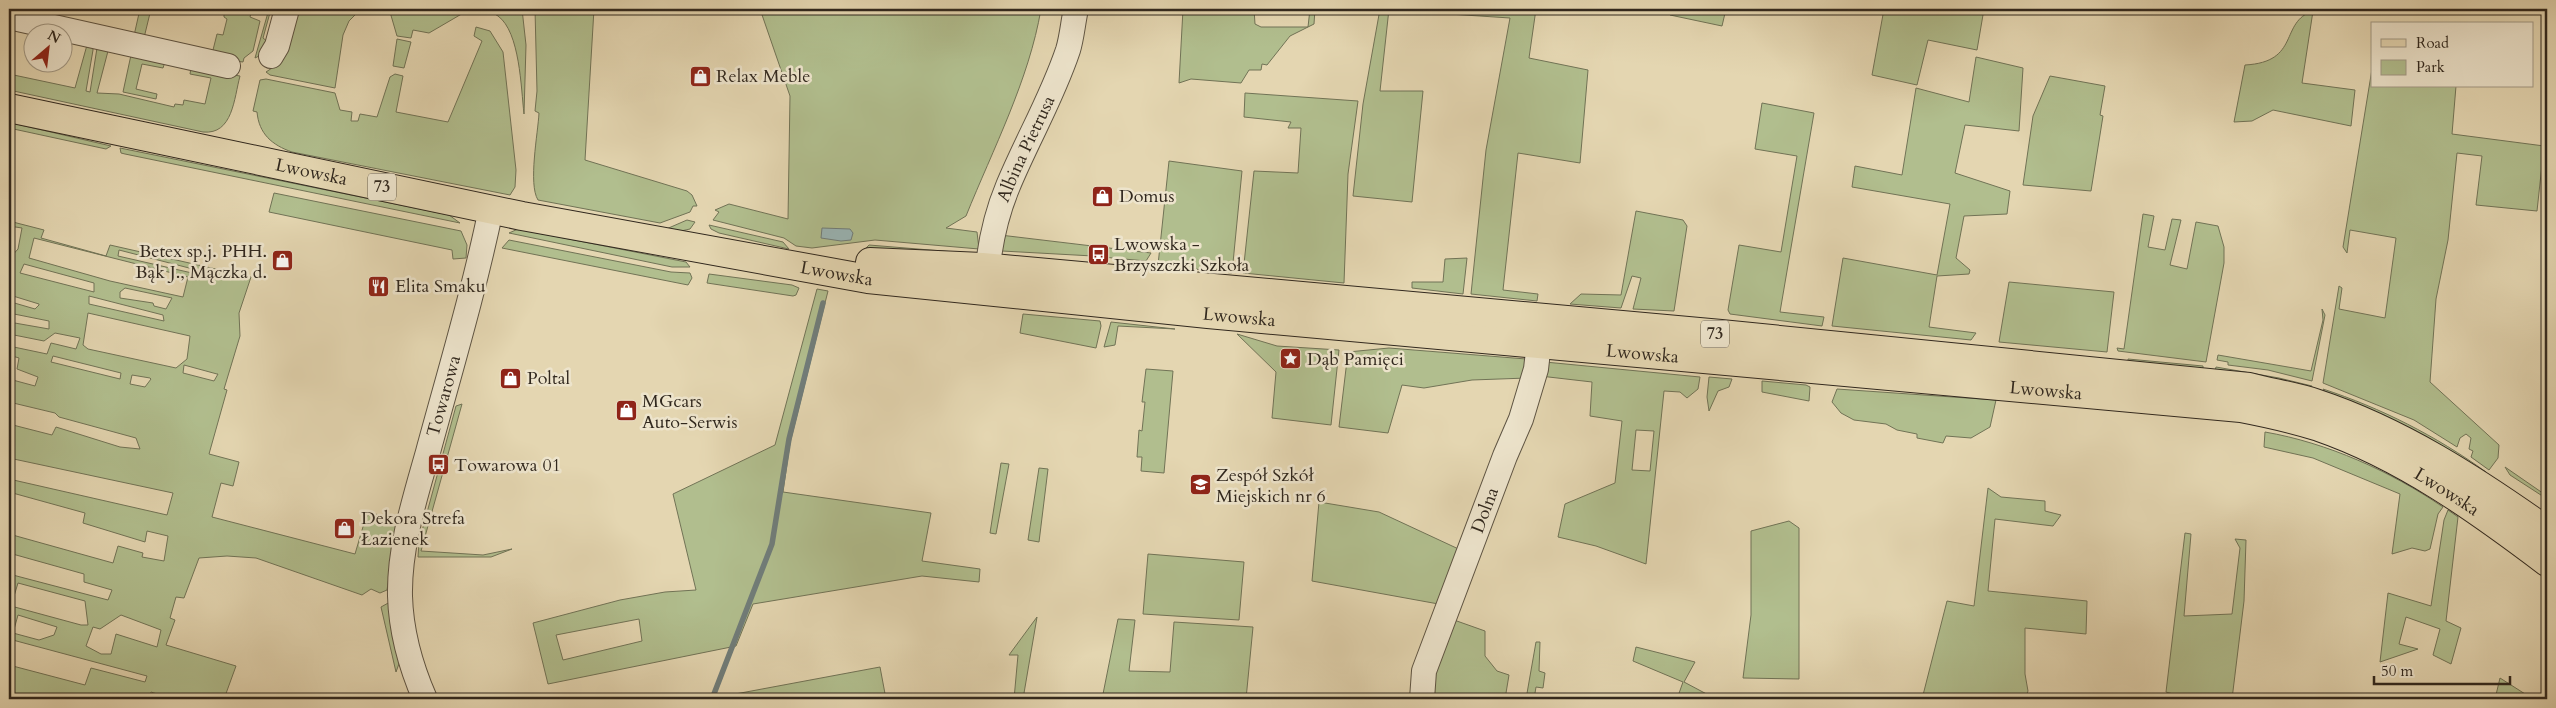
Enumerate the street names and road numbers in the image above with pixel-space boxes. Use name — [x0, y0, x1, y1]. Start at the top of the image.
street label: Albina Pietrusa — [990, 91, 1061, 205]
street label: Lwowska — [273, 152, 350, 191]
road number: 73 — [368, 173, 396, 200]
street label: Lwowska — [798, 254, 874, 292]
street label: Lwowska — [1202, 301, 1277, 333]
road number: 73 — [1701, 320, 1729, 348]
street label: Lwowska — [1605, 338, 1680, 369]
street label: Towarowa — [420, 352, 467, 440]
street label: Lwowska — [2008, 374, 2083, 406]
street label: Lwowska — [2410, 461, 2485, 522]
street label: Dolna — [1465, 484, 1505, 536]

